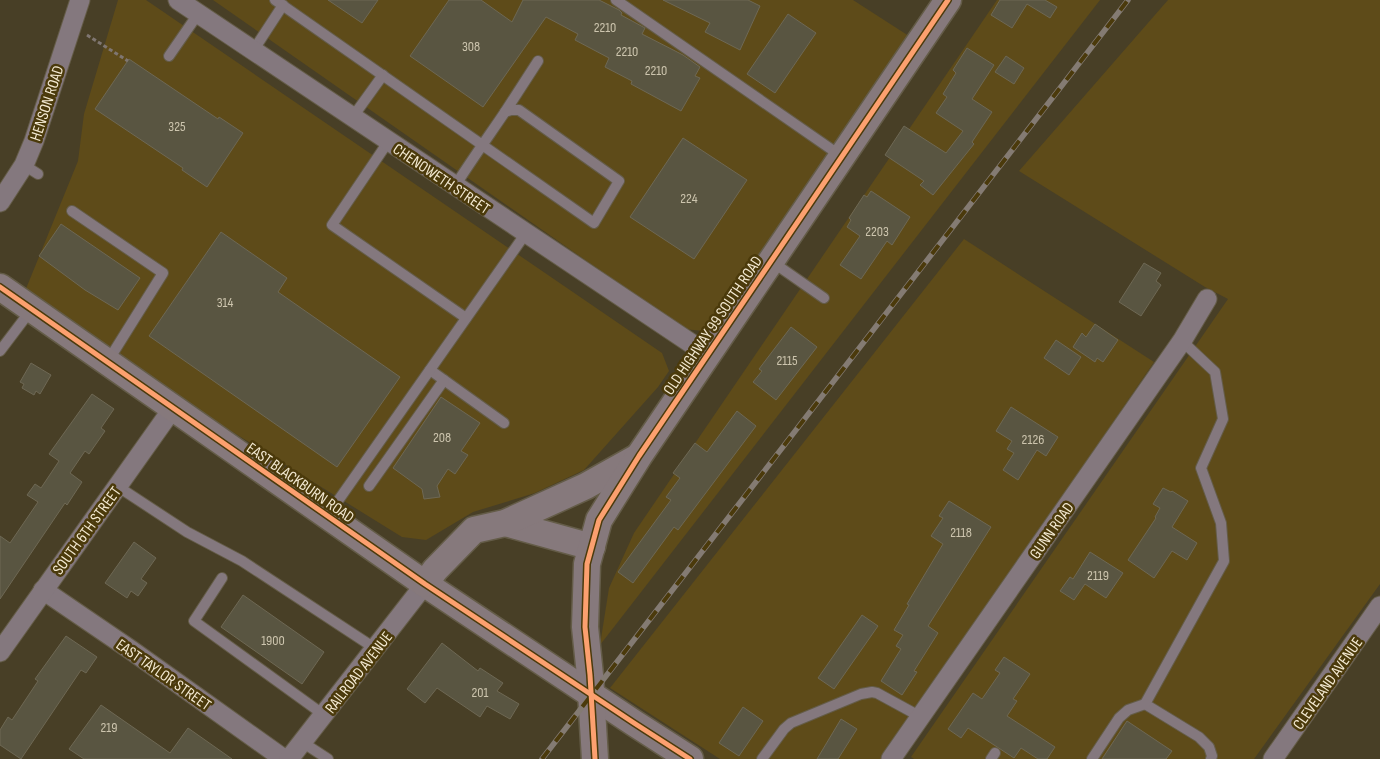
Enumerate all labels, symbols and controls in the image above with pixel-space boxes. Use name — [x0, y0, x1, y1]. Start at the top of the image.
house number: 2210 — [594, 19, 616, 36]
house number: 308 — [462, 38, 480, 55]
house number: 2210 — [616, 43, 638, 60]
house number: 2210 — [645, 62, 667, 79]
street label: HENSON ROAD — [26, 63, 69, 144]
house number: 325 — [168, 118, 186, 135]
street label: CHENOWETH STREET — [389, 140, 494, 219]
house number: 224 — [680, 190, 698, 207]
house number: 2203 — [865, 223, 889, 240]
street label: OLD HIGHWAY 99 SOUTH ROAD — [660, 253, 767, 399]
house number: 314 — [217, 294, 233, 311]
house number: 2115 — [776, 352, 798, 369]
house number: 208 — [433, 429, 451, 446]
house number: 2126 — [1022, 431, 1044, 448]
street label: EAST BLACKBURN ROAD — [243, 439, 358, 527]
street label: SOUTH 6TH STREET — [49, 483, 126, 579]
street label: GUNN ROAD — [1026, 499, 1079, 563]
house number: 2118 — [950, 524, 972, 541]
house number: 2119 — [1087, 567, 1109, 584]
street label: RAILROAD AVENUE — [321, 628, 397, 718]
house number: 1900 — [261, 632, 285, 649]
street label: CLEVELAND AVENUE — [1289, 634, 1367, 734]
street label: EAST TAYLOR STREET — [112, 635, 215, 715]
house number: 201 — [472, 684, 489, 701]
house number: 219 — [101, 719, 117, 736]

